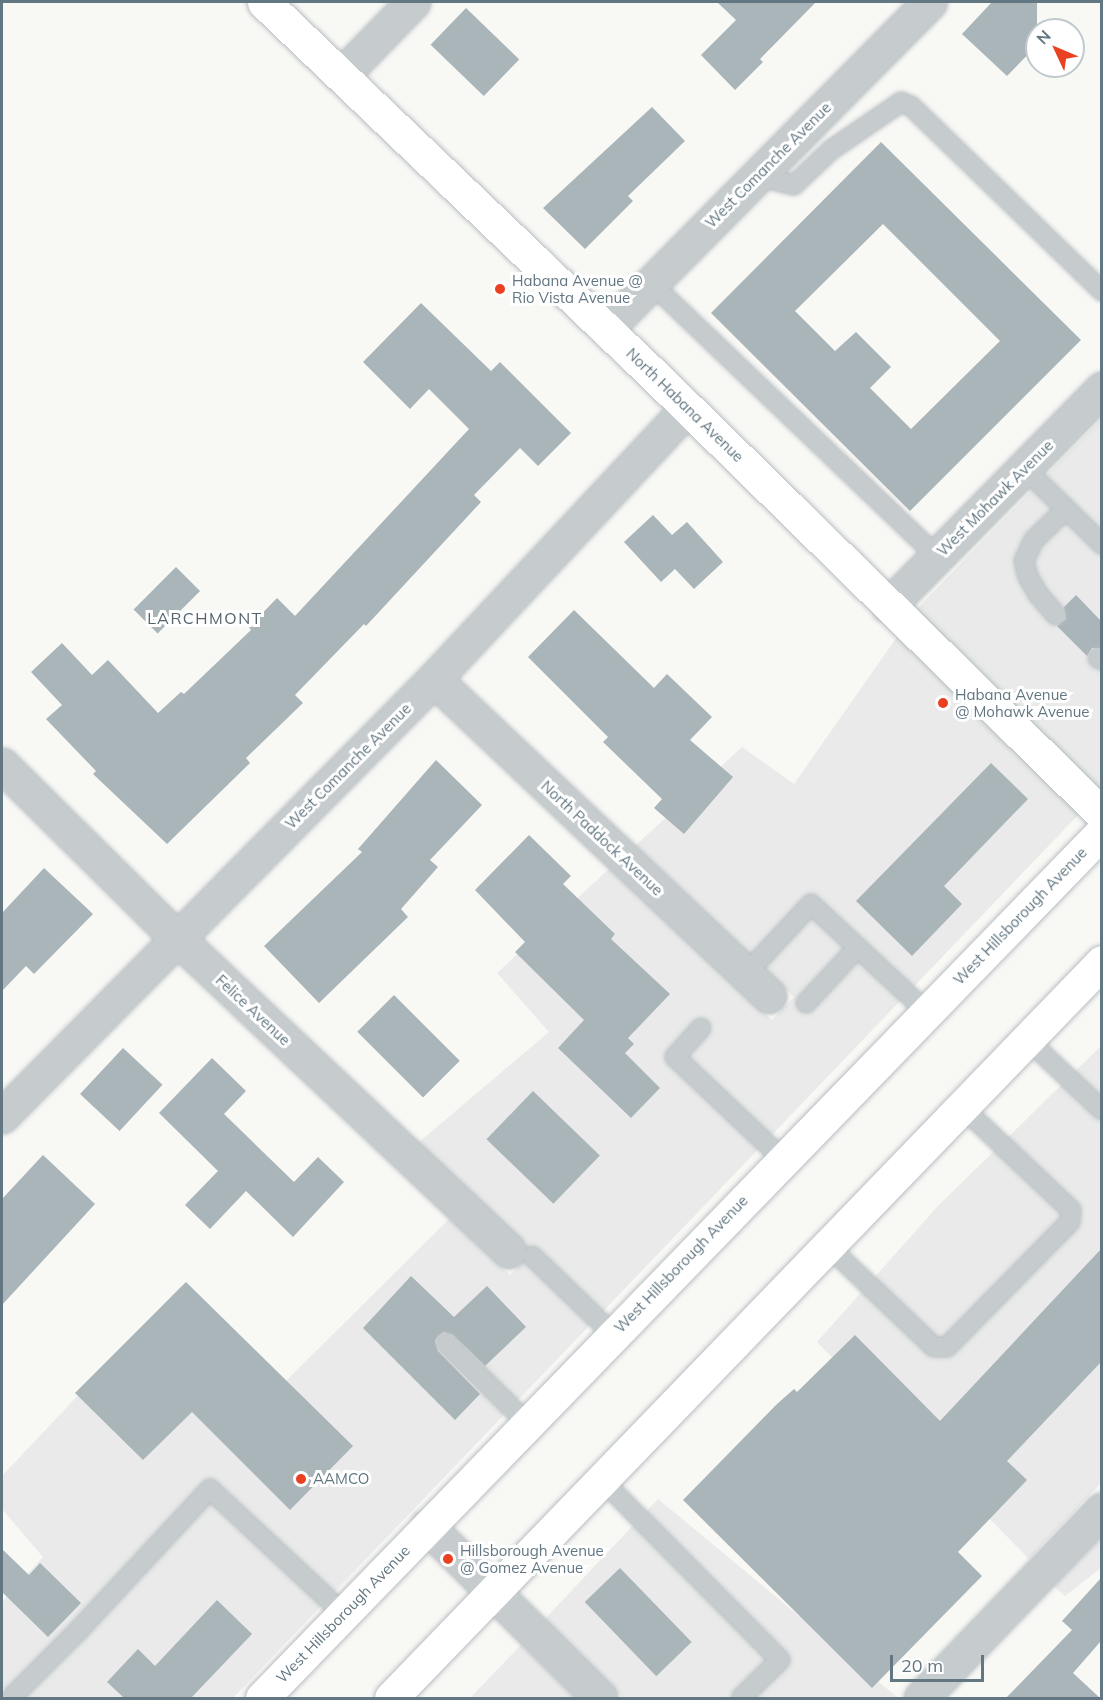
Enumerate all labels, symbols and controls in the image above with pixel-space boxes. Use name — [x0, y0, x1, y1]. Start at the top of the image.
north arrow — [1025, 18, 1085, 78]
text: N — [1032, 26, 1055, 48]
street label: West Comanche Avenue — [701, 98, 835, 232]
place label: Habana Avenue @ Rio Vista Avenue — [512, 271, 643, 306]
marker: Habana Avenue @ Rio Vista Avenue — [493, 282, 507, 296]
street label: North Habana Avenue — [623, 344, 747, 466]
street label: West Mohawk Avenue — [933, 436, 1057, 560]
district label: LARCHMONT — [147, 608, 263, 628]
place label: Habana Avenue @ Mohawk Avenue — [955, 685, 1090, 720]
marker: Habana Avenue @ Mohawk Avenue — [936, 696, 950, 710]
street label: West Comanche Avenue — [281, 699, 415, 833]
street label: North Paddock Avenue — [537, 777, 667, 899]
street label: West Hillsborough Avenue — [950, 843, 1090, 989]
street label: Felice Avenue — [212, 971, 294, 1049]
street label: West Hillsborough Avenue — [611, 1191, 751, 1337]
place label: AAMCO — [313, 1470, 369, 1488]
marker: AAMCO — [294, 1472, 308, 1486]
street label: West Hillsborough Avenue — [273, 1541, 413, 1687]
place label: Hillsborough Avenue @ Gomez Avenue — [460, 1541, 604, 1576]
marker: Hillsborough Avenue @ Gomez Avenue — [441, 1552, 455, 1566]
scale bar — [893, 1643, 988, 1681]
text: 20 m — [901, 1654, 943, 1677]

